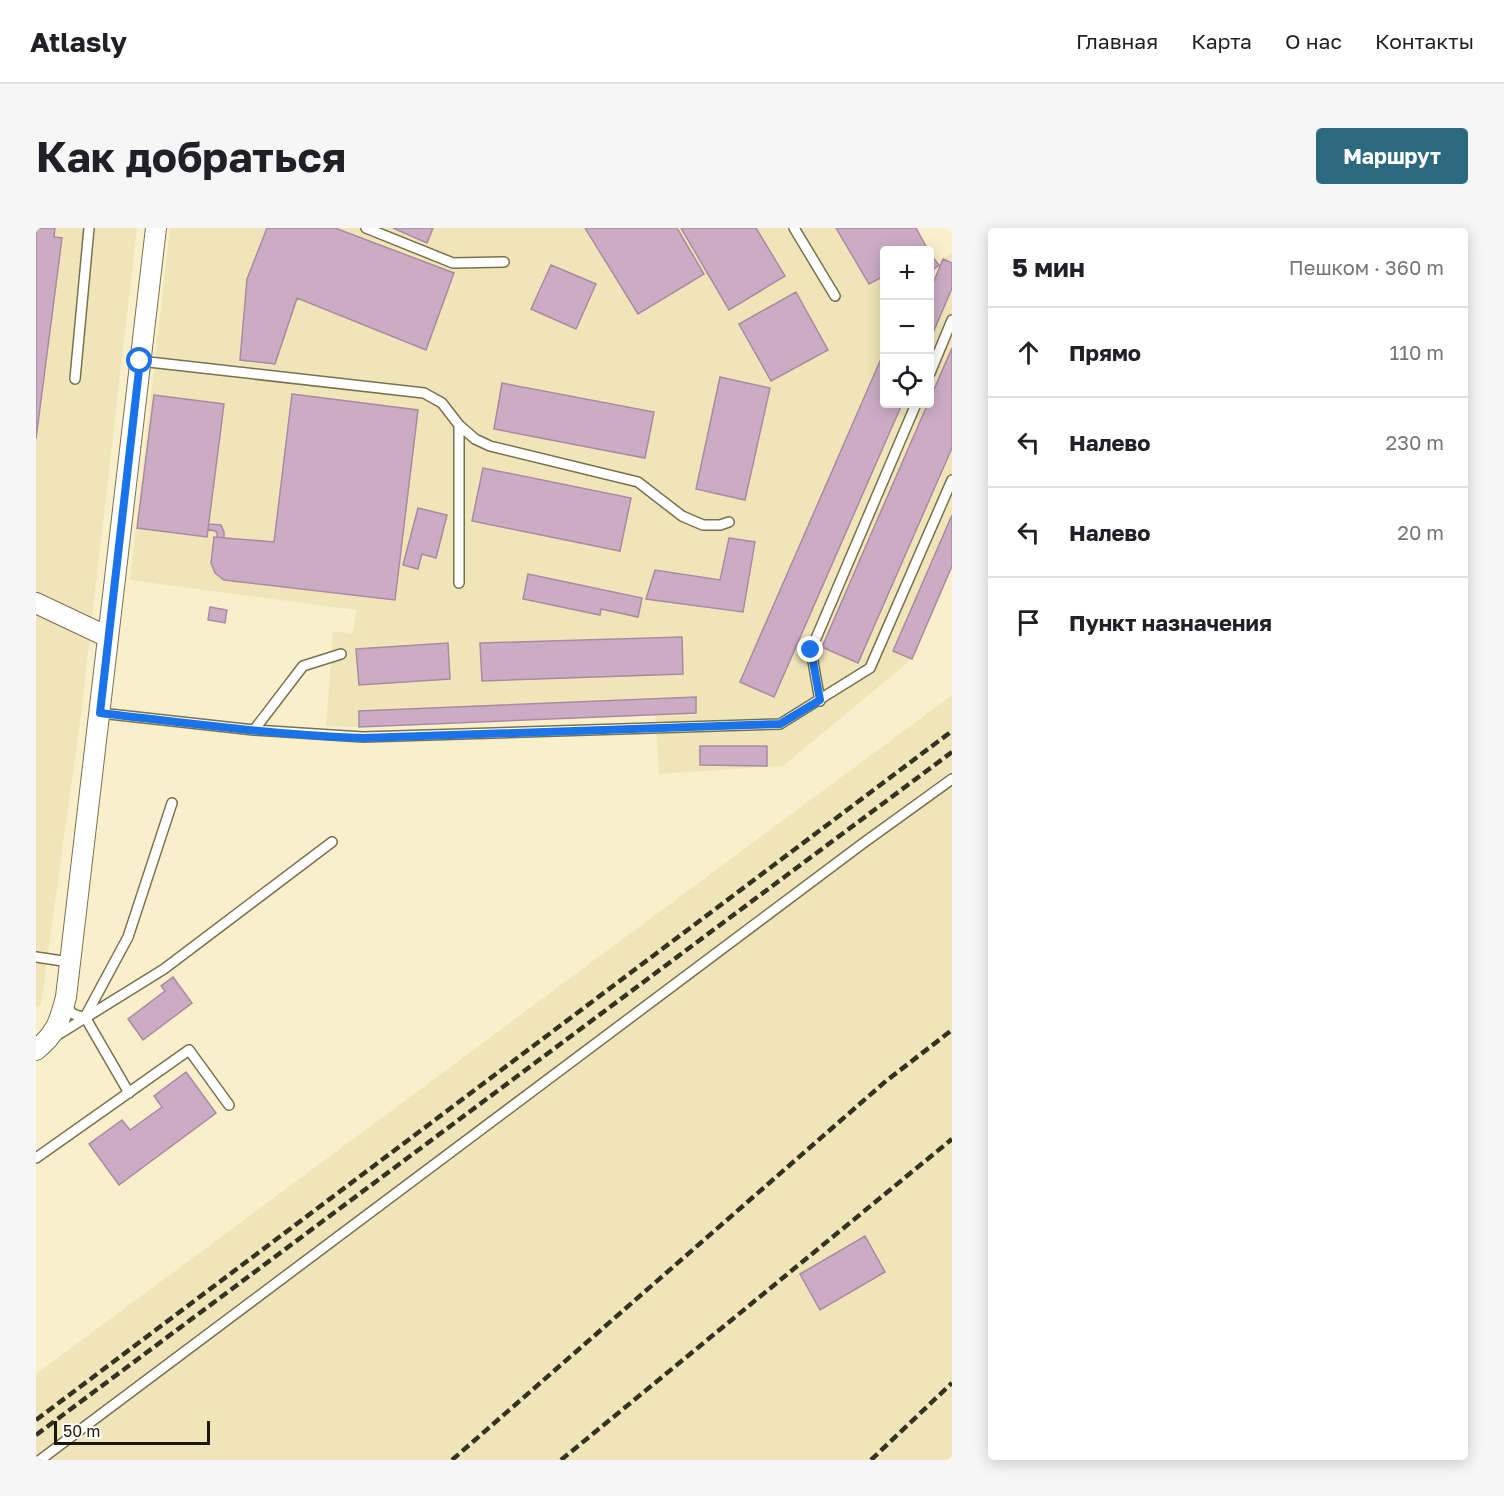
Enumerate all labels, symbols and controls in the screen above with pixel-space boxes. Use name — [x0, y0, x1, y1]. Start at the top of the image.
text: Atlasly — [30, 25, 127, 58]
text: Главная — [1076, 28, 1158, 54]
text: Карта — [1191, 28, 1252, 54]
text: О нас — [1285, 28, 1342, 54]
text: Контакты — [1375, 28, 1474, 54]
button: Маршрут — [1316, 128, 1468, 184]
text: Как добраться — [36, 131, 346, 181]
map controls — [880, 246, 934, 408]
button: + — [880, 246, 934, 300]
text: 5 мин — [1012, 252, 1085, 283]
text: Пешком · 360 m — [1289, 255, 1444, 279]
button: − — [880, 300, 934, 354]
icon: ahead — [1012, 336, 1045, 369]
text: Прямо — [1069, 339, 1141, 366]
text: 110 m — [1390, 340, 1444, 364]
route start — [126, 347, 152, 373]
button: locate — [880, 354, 934, 408]
icon: left — [1012, 426, 1045, 459]
text: Налево — [1069, 429, 1151, 456]
text: 230 m — [1386, 430, 1444, 454]
icon: left — [1012, 516, 1045, 549]
text: Налево — [1069, 519, 1151, 546]
text: 20 m — [1397, 520, 1444, 544]
icon: arrive — [1012, 606, 1045, 639]
text: Пункт назначения — [1069, 609, 1272, 636]
route end — [797, 636, 823, 662]
scale bar — [54, 1418, 210, 1446]
text: 50 m — [63, 1421, 100, 1441]

